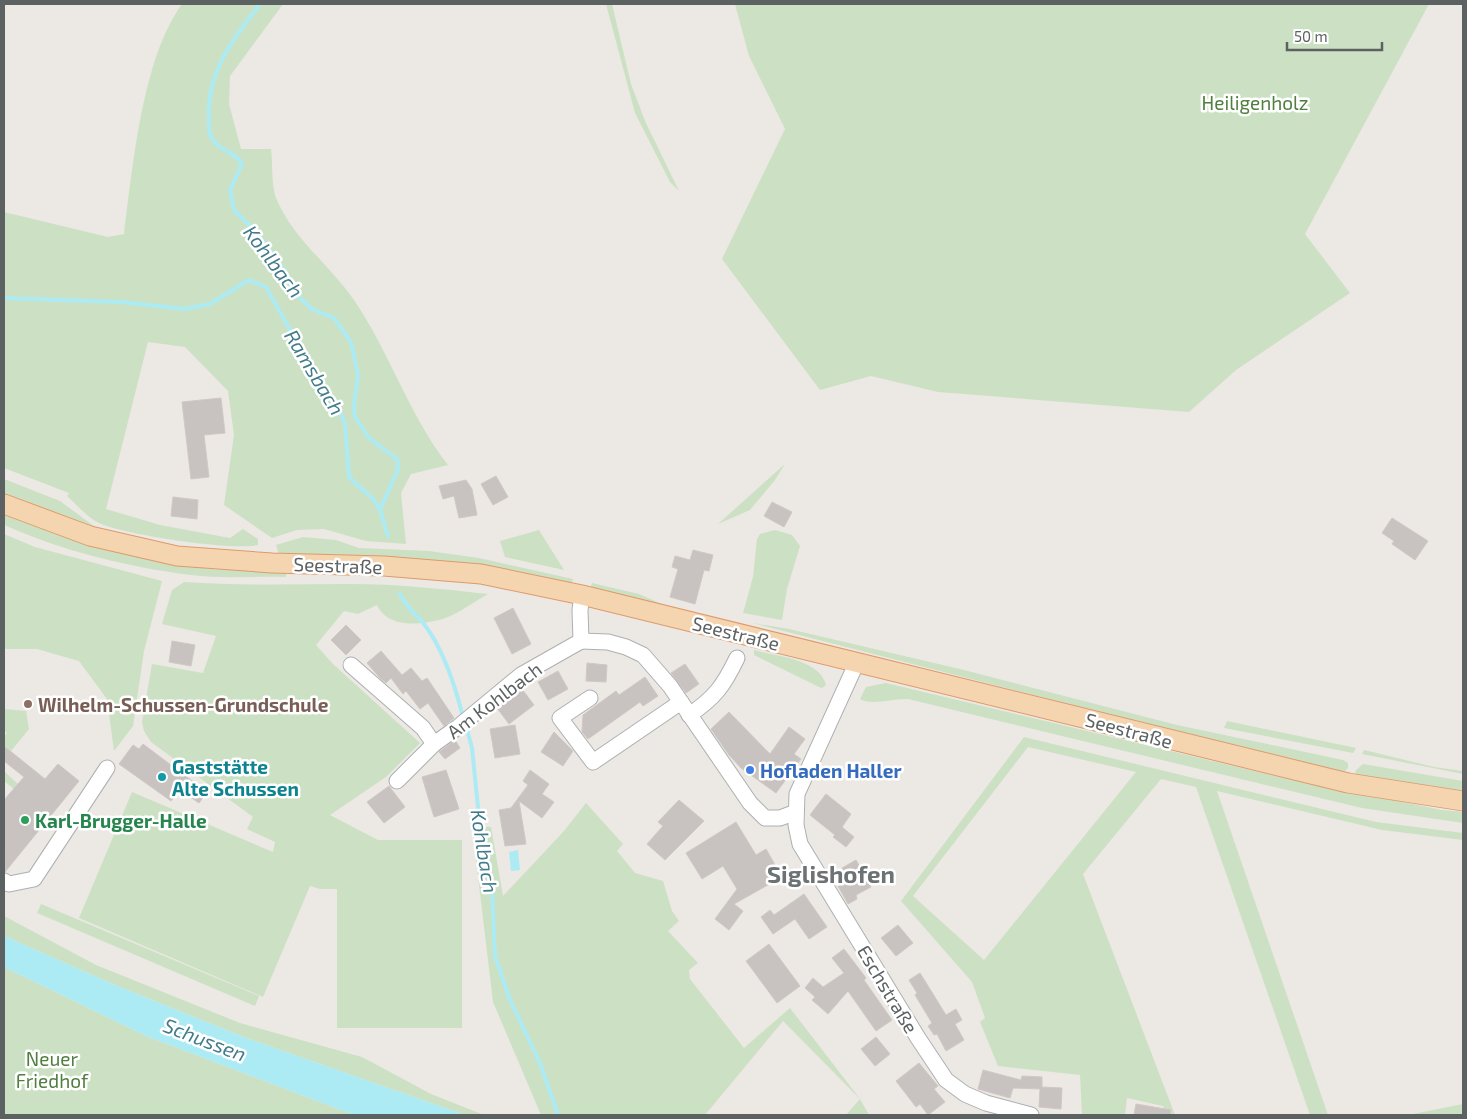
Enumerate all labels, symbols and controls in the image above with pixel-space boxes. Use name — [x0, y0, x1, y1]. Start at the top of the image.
scale bar — [1287, 20, 1382, 52]
text: 50 m — [1294, 27, 1328, 45]
park label: Heiligenholz — [1202, 91, 1308, 114]
water label: Kohlbach — [239, 220, 309, 302]
water label: Ramsbach — [280, 325, 350, 419]
street label: Seestraße — [293, 552, 383, 578]
street label: Seestraße — [690, 611, 782, 655]
street label: Am Kohlbach — [442, 657, 546, 743]
place label: Wilhelm-Schussen-Grundschule — [38, 693, 329, 716]
marker: Wilhelm-Schussen-Grundschule — [22, 698, 34, 710]
street label: Seestraße — [1083, 707, 1175, 753]
place label: Gaststätte Alte Schussen — [172, 755, 299, 800]
place label: Hofladen Haller — [760, 759, 902, 782]
marker: Hofladen Haller — [744, 764, 756, 776]
marker: Gaststätte Alte Schussen — [156, 771, 168, 783]
water label: Kohlbach — [467, 807, 503, 895]
place label: Karl-Brugger-Halle — [35, 809, 207, 832]
marker: Karl-Brugger-Halle — [19, 814, 31, 826]
district label: Siglishofen — [767, 859, 895, 888]
street label: Eschstraße — [853, 941, 923, 1037]
water label: Schussen — [160, 1012, 250, 1066]
park label: Neuer Friedhof — [16, 1047, 89, 1092]

